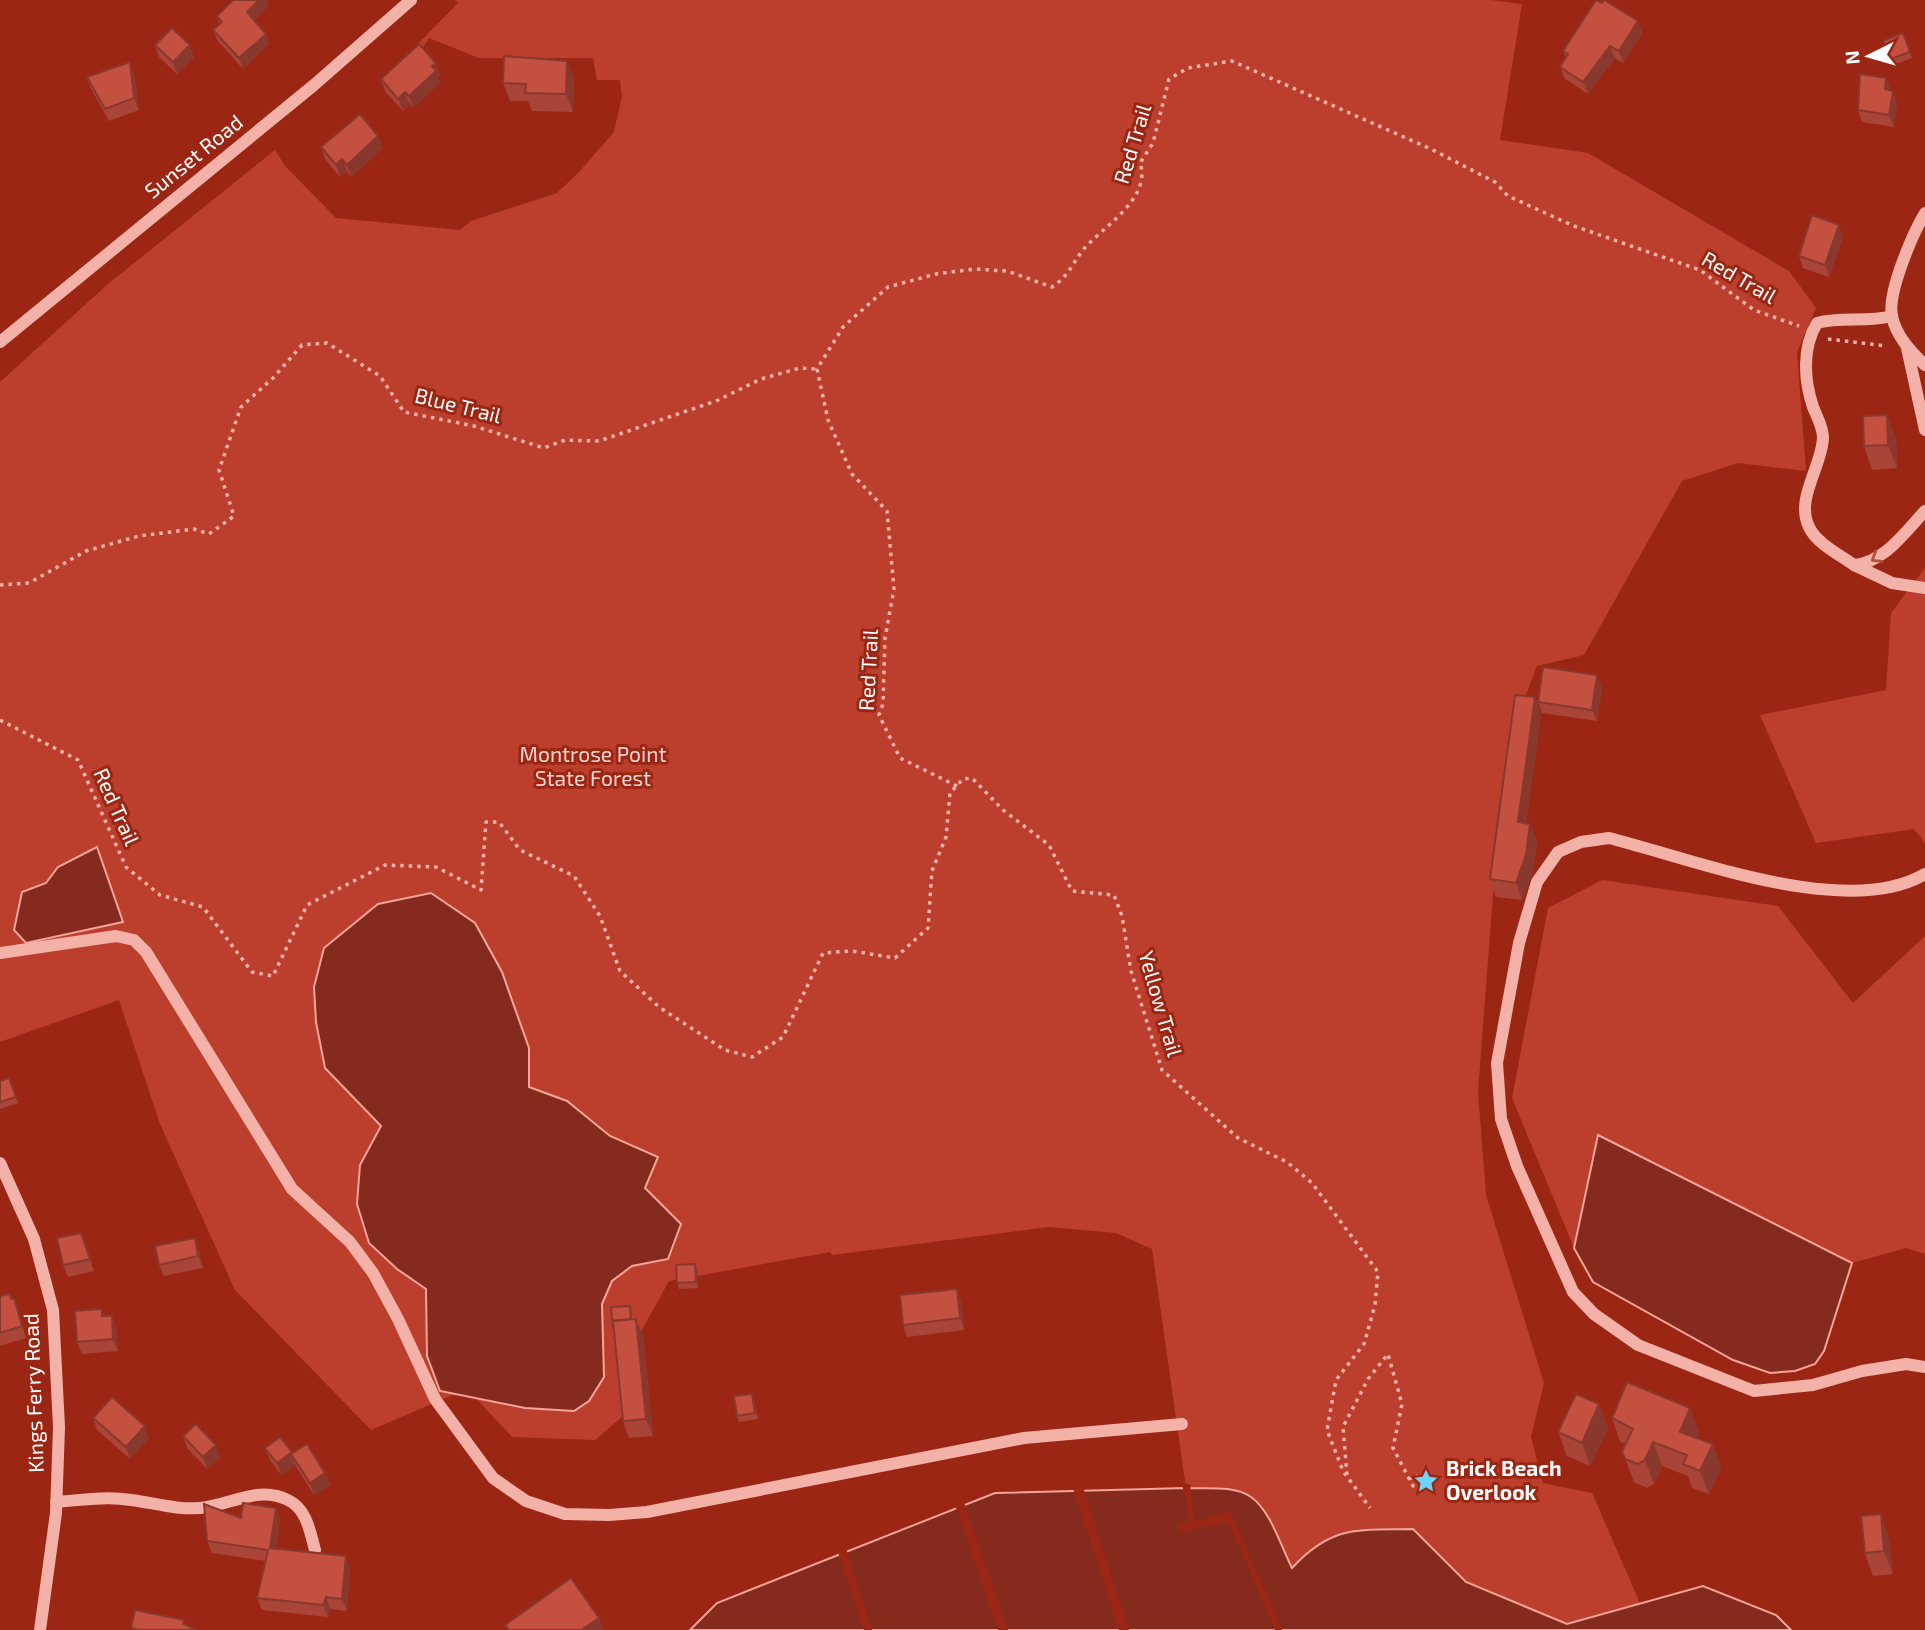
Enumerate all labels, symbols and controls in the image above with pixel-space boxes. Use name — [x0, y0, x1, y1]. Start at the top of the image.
north arrow — [1834, 21, 1904, 91]
text: N — [1840, 50, 1864, 65]
street label: Red Trail — [1108, 100, 1156, 186]
street label: Sunset Road — [139, 109, 247, 203]
street label: Red Trail — [1698, 245, 1782, 308]
street label: Blue Trail — [412, 382, 505, 428]
one-way arrow — [1871, 549, 1884, 562]
street label: Red Trail — [853, 628, 882, 712]
park label: Montrose Point State Forest — [520, 741, 666, 790]
street label: Red Trail — [89, 764, 146, 850]
street label: Yellow Trail — [1134, 948, 1189, 1060]
street label: Kings Ferry Road — [17, 1313, 48, 1473]
place label: Brick Beach Overlook — [1446, 1455, 1562, 1504]
place icon: Brick Beach Overlook — [1412, 1467, 1440, 1495]

